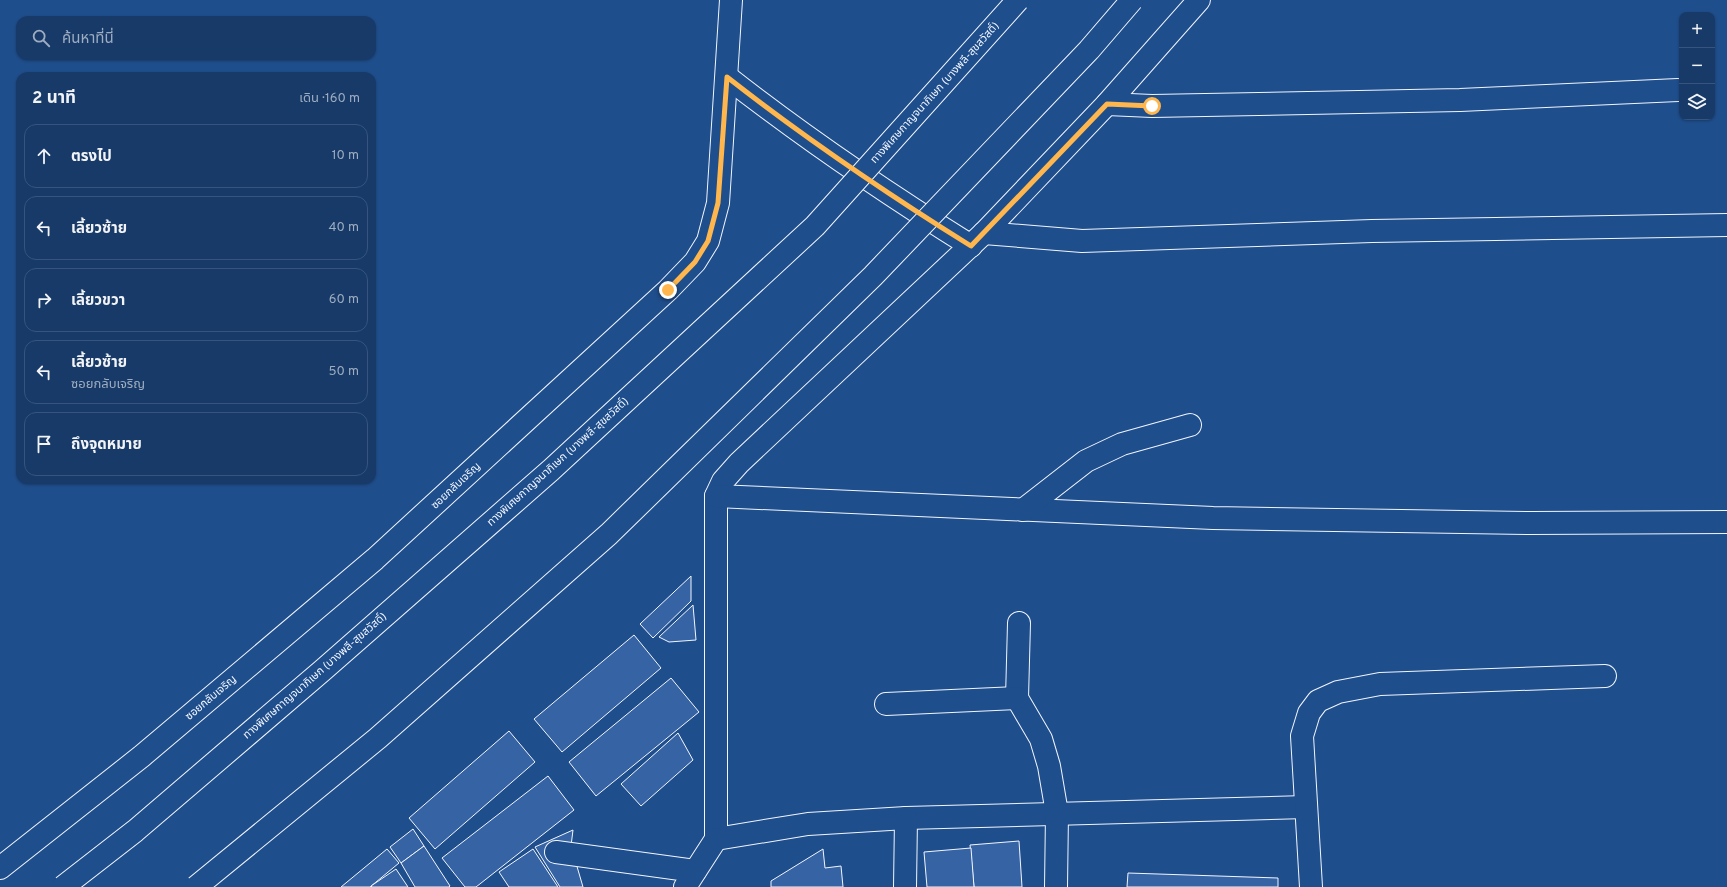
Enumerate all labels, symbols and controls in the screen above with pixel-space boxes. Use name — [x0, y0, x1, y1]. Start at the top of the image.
map controls — [1679, 12, 1715, 120]
button: + — [1679, 12, 1715, 48]
search box — [16, 16, 376, 60]
street label: ทางพิเศษกาญจนาภิเษก (บางพลี-สุขสวัสดิ์) — [867, 19, 1002, 167]
icon: search — [30, 27, 52, 49]
text: ค้นหาที่นี่ — [62, 30, 114, 49]
button: − — [1679, 48, 1715, 84]
button: layers — [1679, 84, 1715, 120]
text: 2 นาที — [32, 88, 76, 110]
text: เดิน · 160 m — [299, 91, 360, 107]
route start — [1143, 97, 1161, 115]
icon: ahead — [33, 145, 55, 167]
text: ตรงไป — [71, 148, 112, 167]
text: 10 m — [332, 148, 359, 164]
icon: left — [33, 217, 55, 239]
text: เลี้ยวซ้าย — [71, 220, 127, 239]
text: 40 m — [329, 220, 359, 236]
route end — [659, 281, 677, 299]
icon: right — [33, 289, 55, 311]
text: เลี้ยวขวา — [71, 292, 125, 311]
text: 60 m — [329, 292, 359, 308]
text: เลี้ยวซ้าย — [71, 354, 127, 373]
icon: left — [33, 361, 55, 383]
text: 50 m — [329, 364, 359, 380]
text: ซอยกลับเจริญ — [71, 377, 145, 393]
street label: ทางพิเศษกาญจนาภิเษก (บางพลี-สุขสวัสดิ์) — [484, 394, 632, 529]
icon: arrive — [33, 433, 55, 455]
text: ถึงจุดหมาย — [71, 436, 142, 455]
street label: ซอยกลับเจริญ — [428, 460, 484, 512]
street label: ทางพิเศษกาญจนาภิเษก (บางพลี-สุขสวัสดิ์) — [240, 609, 390, 742]
street label: ซอยกลับเจริญ — [183, 673, 239, 723]

